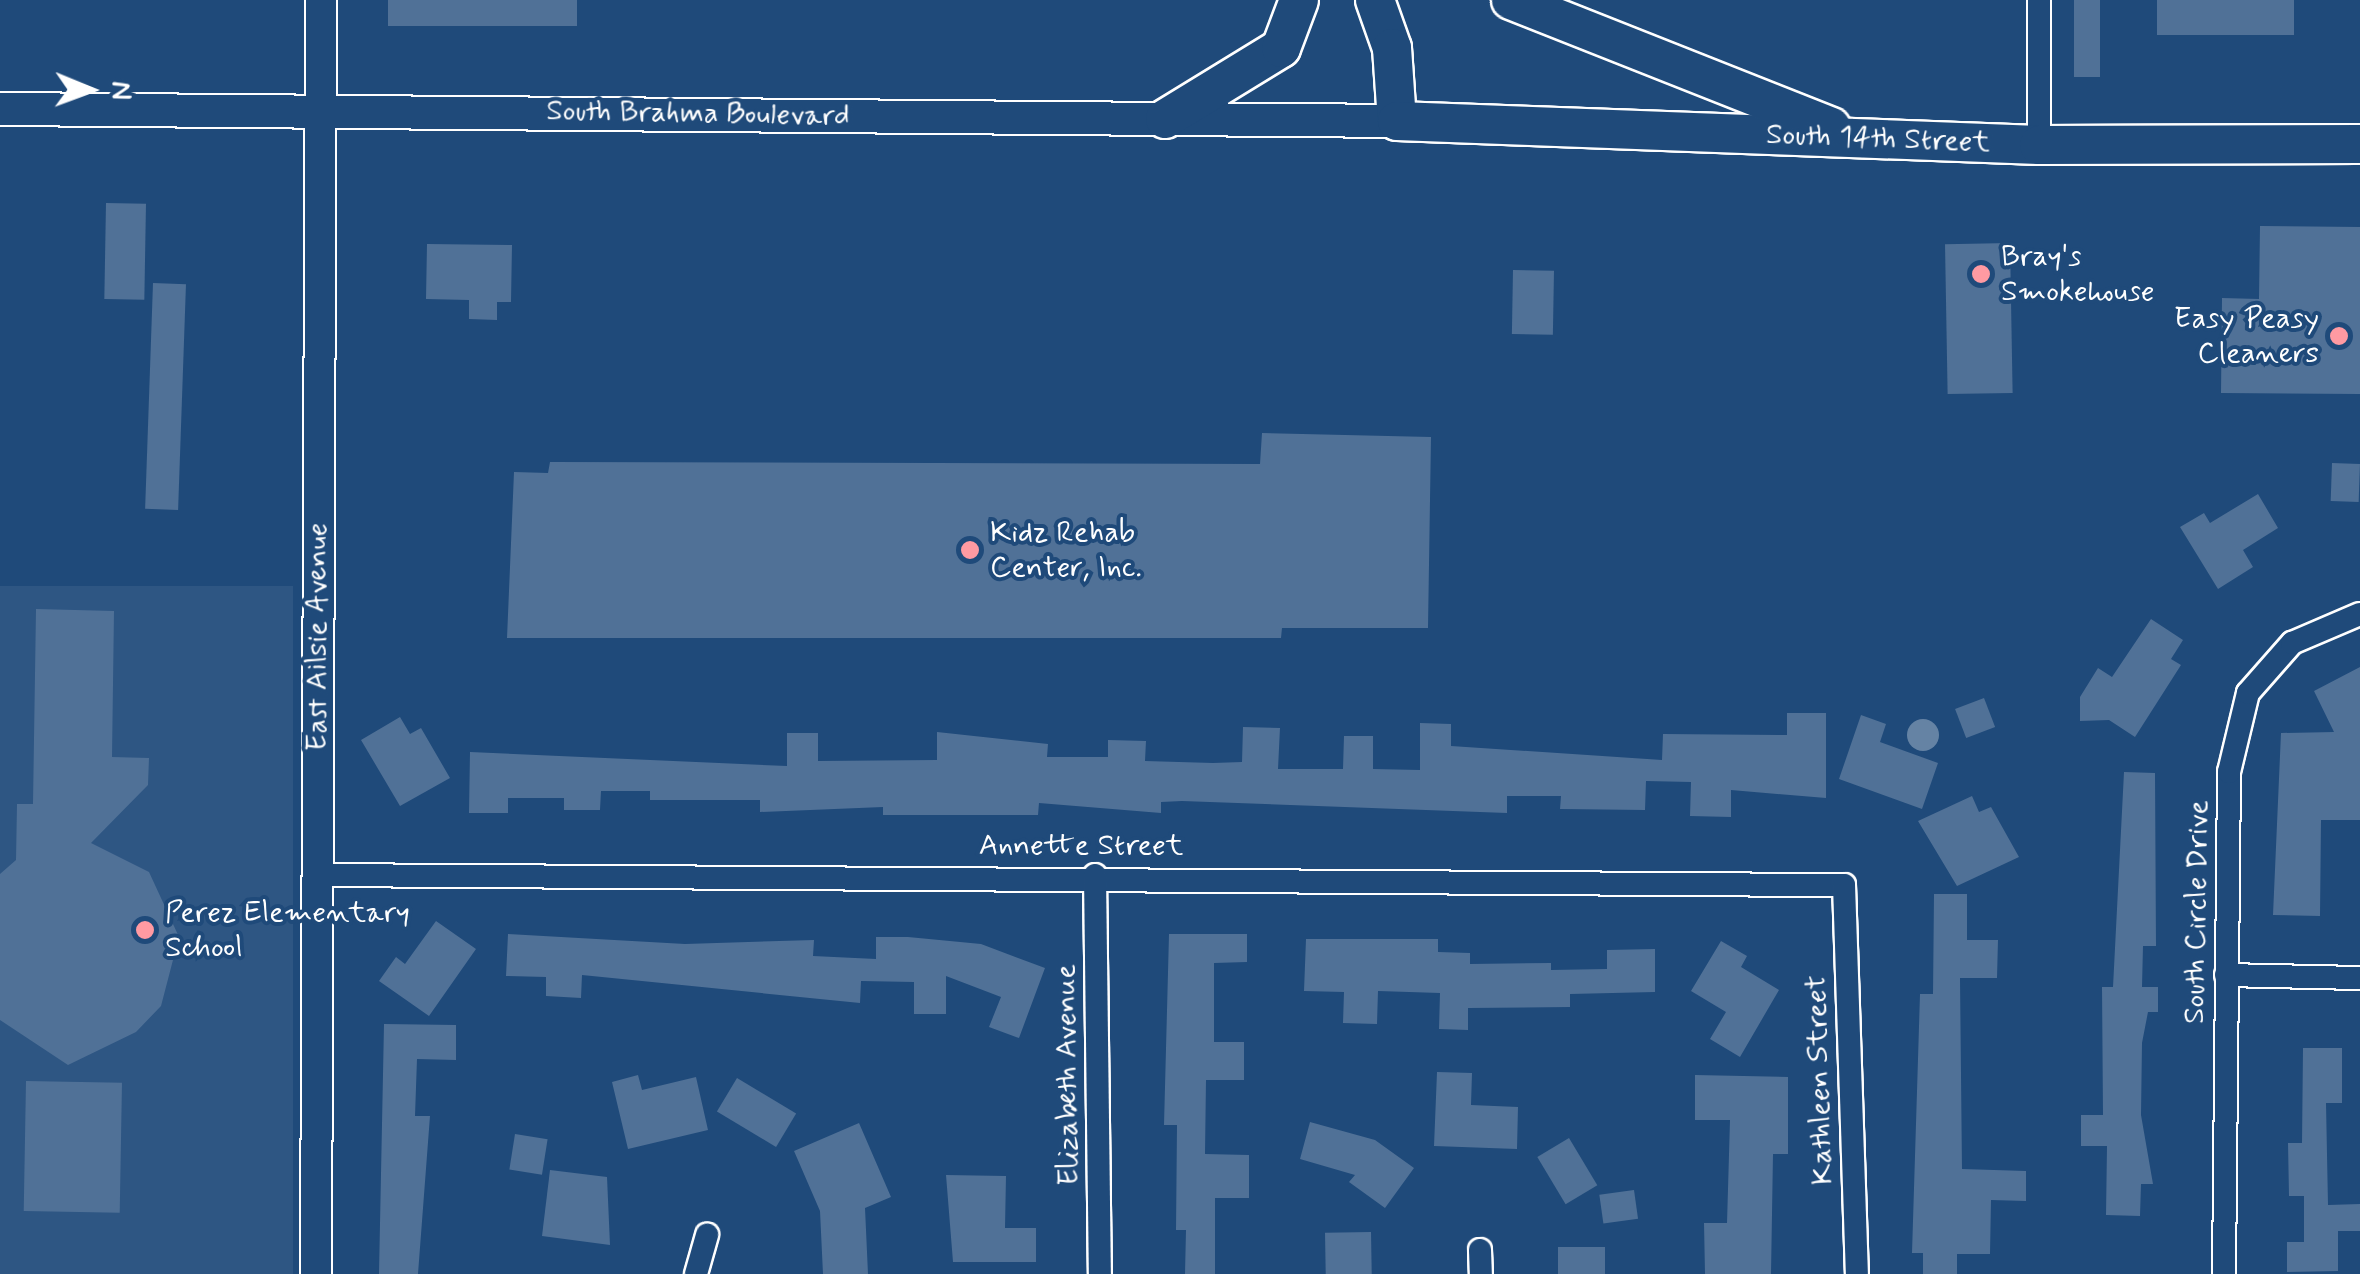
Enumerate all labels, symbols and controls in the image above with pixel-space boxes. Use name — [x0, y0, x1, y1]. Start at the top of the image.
north arrow — [40, 40, 140, 140]
text: N — [102, 81, 139, 100]
street label: South Brahma Boulevard — [548, 93, 848, 135]
street label: South 14th Street — [1765, 117, 1991, 161]
place label: Bray's Smokehouse — [2001, 239, 2155, 310]
marker: Bray's Smokehouse — [1970, 263, 1992, 285]
place label: Easy Peasy Cleaners — [2178, 301, 2319, 372]
marker: Easy Peasy Cleaners — [2328, 325, 2350, 347]
place label: Kidz Rehab Center, Inc. — [990, 515, 1149, 586]
street label: East Ailsie Avenue — [300, 521, 336, 753]
marker: Kidz Rehab Center, Inc. — [959, 539, 981, 561]
street label: South Circle Drive — [2177, 801, 2217, 1023]
street label: Annette Street — [979, 828, 1183, 864]
place label: Perez Elementary School — [165, 895, 408, 966]
marker: Perez Elementary School — [134, 919, 156, 941]
street label: Elizabeth Avenue — [1048, 964, 1088, 1186]
street label: Kathleen Street — [1798, 975, 1842, 1185]

